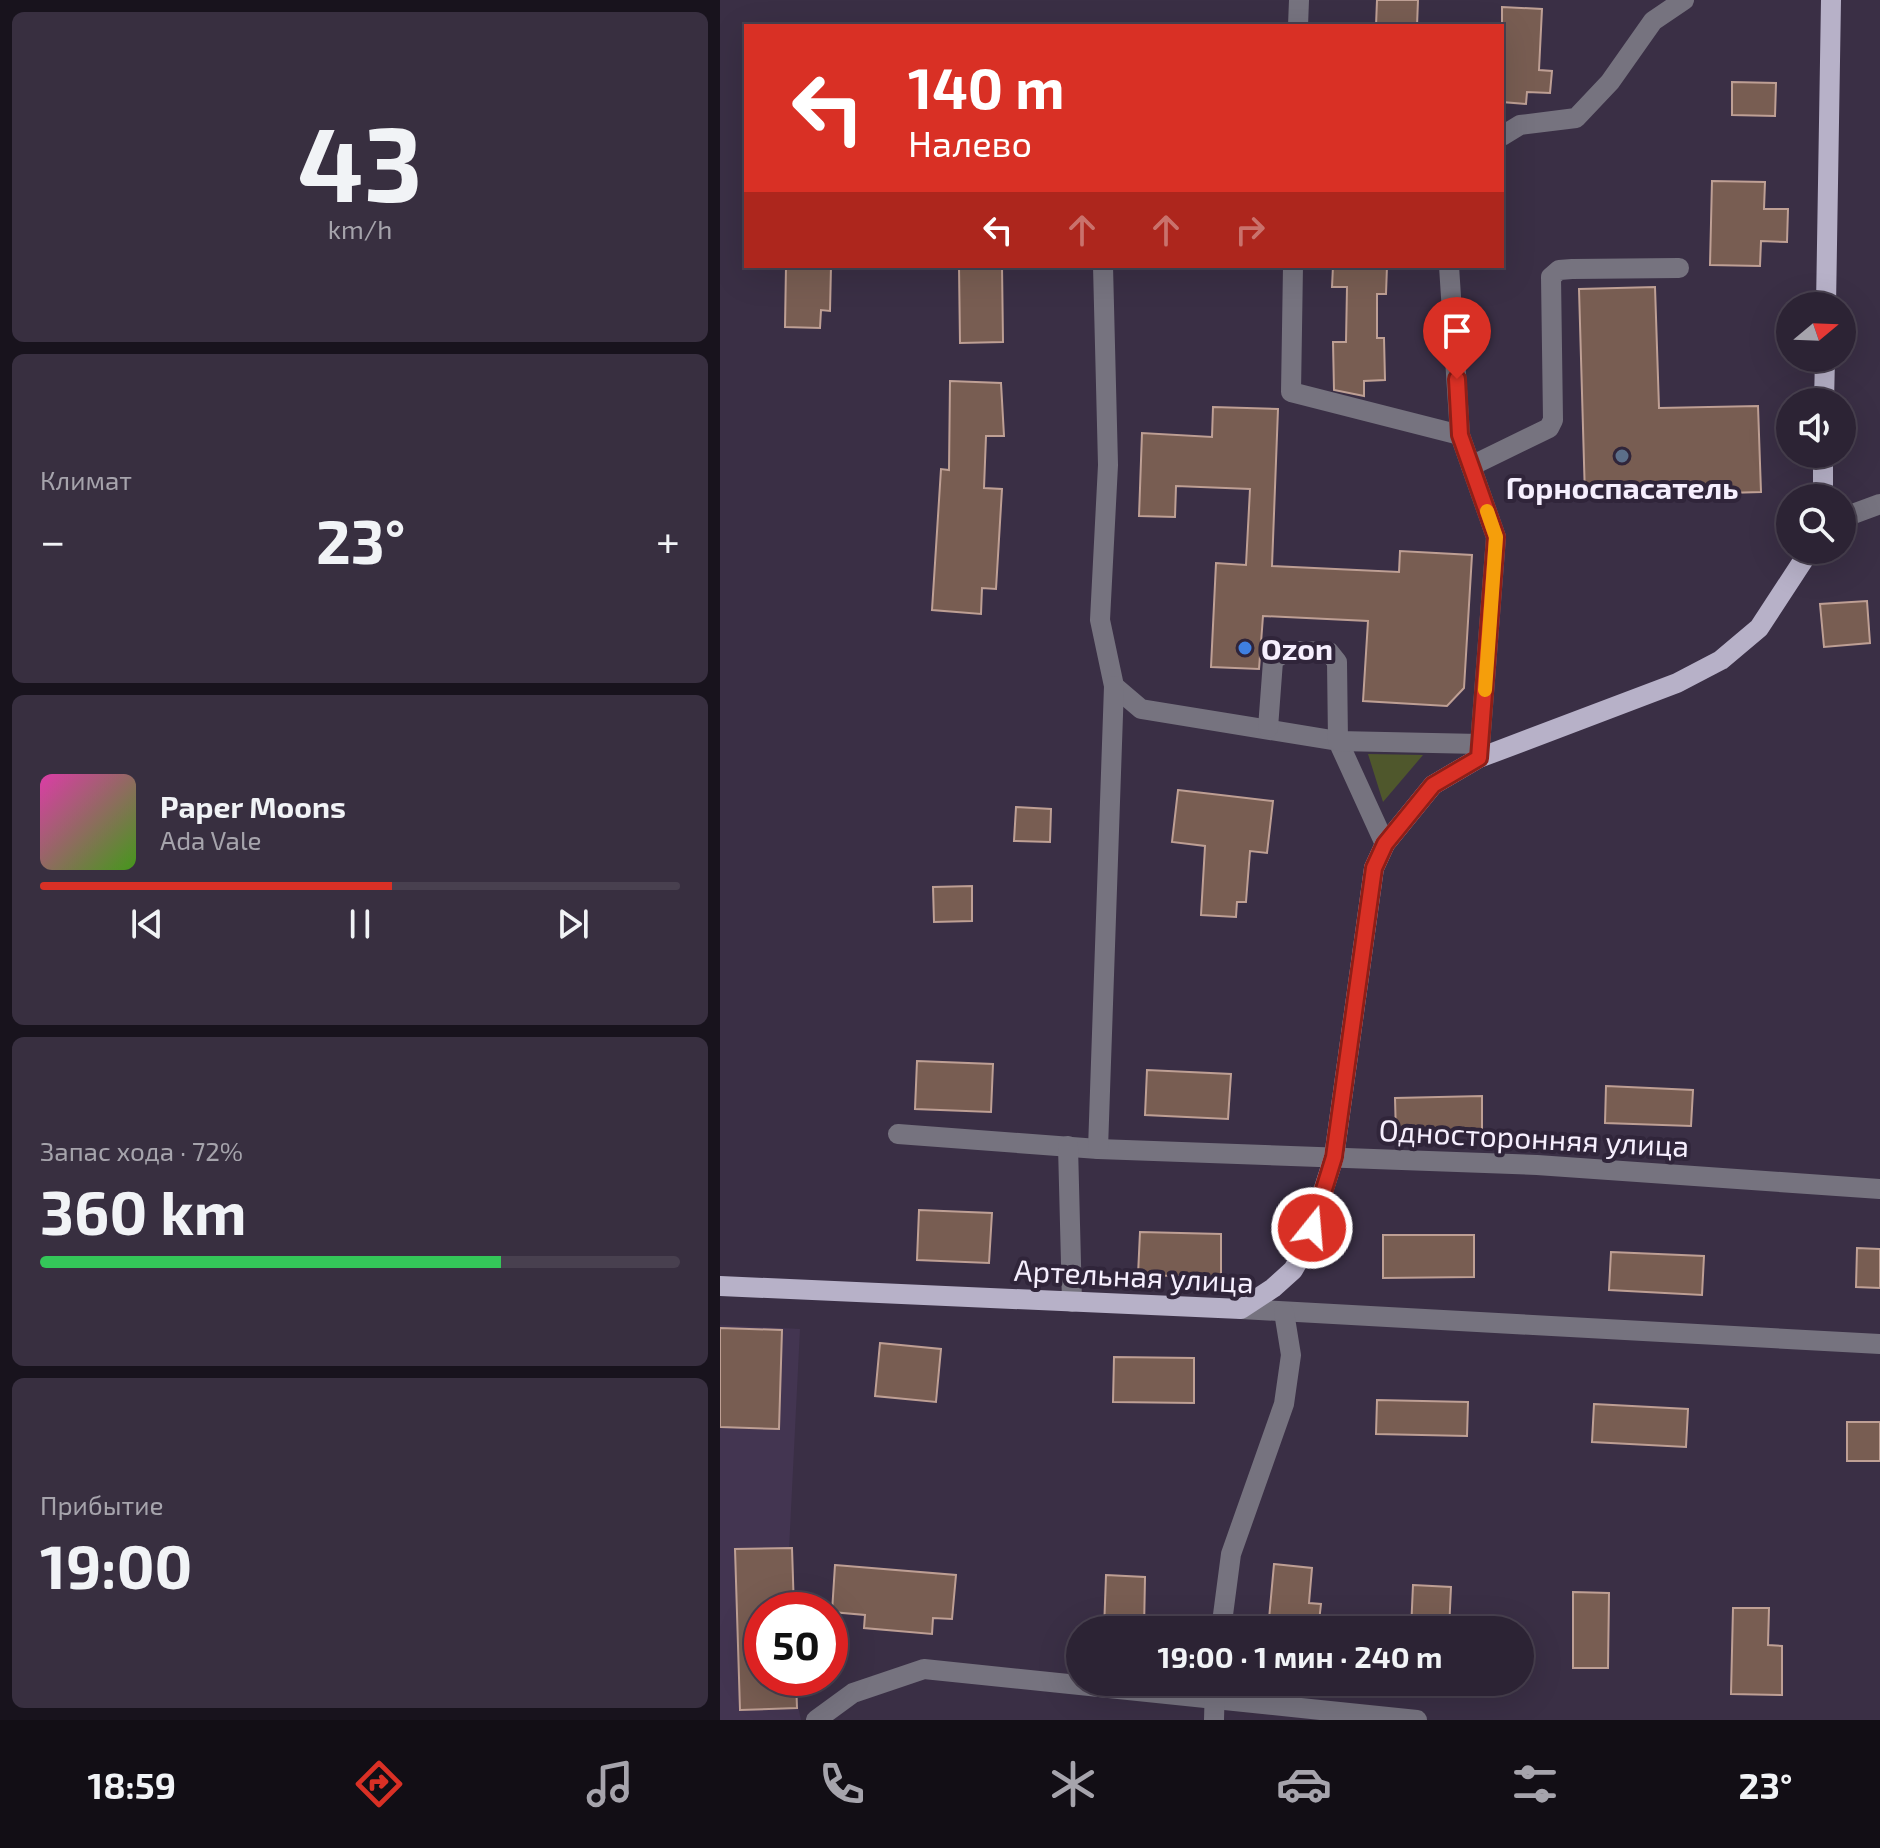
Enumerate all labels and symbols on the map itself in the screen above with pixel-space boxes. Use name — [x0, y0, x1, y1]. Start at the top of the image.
north arrow — [1776, 292, 1856, 372]
pin — [1423, 297, 1491, 379]
marker: Горноспасатель — [1613, 447, 1631, 465]
place label: Горноспасатель — [1506, 469, 1738, 505]
place label: Ozon — [1261, 630, 1333, 666]
marker: Ozon — [1236, 639, 1254, 657]
street label: Односторонняя улица — [1378, 1111, 1690, 1164]
position arrow — [1270, 1186, 1354, 1270]
street label: Артельная улица — [1013, 1251, 1255, 1300]
speed limit sign: 50 — [744, 1592, 848, 1696]

